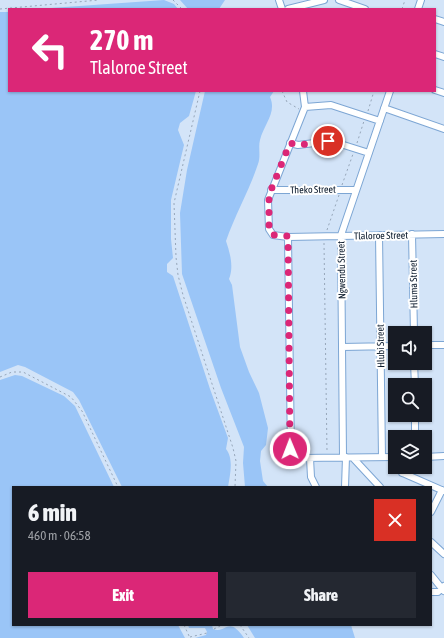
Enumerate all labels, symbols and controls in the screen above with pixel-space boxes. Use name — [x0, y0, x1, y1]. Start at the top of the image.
icon: left — [24, 24, 76, 76]
text: 270 m — [90, 24, 153, 56]
text: Tlaloroe Street — [90, 57, 188, 78]
pin — [311, 124, 345, 158]
icon: arrive — [317, 130, 339, 152]
street label: Theko Street — [290, 184, 336, 195]
street label: Tlaloroe Street — [354, 230, 408, 241]
street label: Ngwendu Street — [335, 241, 348, 299]
street label: Hluma Street — [408, 260, 419, 308]
street label: Hlubi Street — [375, 324, 386, 368]
map controls — [388, 326, 432, 474]
button: sound — [388, 326, 432, 370]
button: search — [388, 378, 432, 422]
position arrow — [269, 428, 311, 470]
button: layers — [388, 430, 432, 474]
text: 6 min — [28, 499, 77, 526]
button: close — [374, 499, 416, 541]
text: 460 m · 06:58 — [28, 528, 91, 543]
button: Exit — [28, 572, 218, 618]
button: Share — [226, 572, 416, 618]

